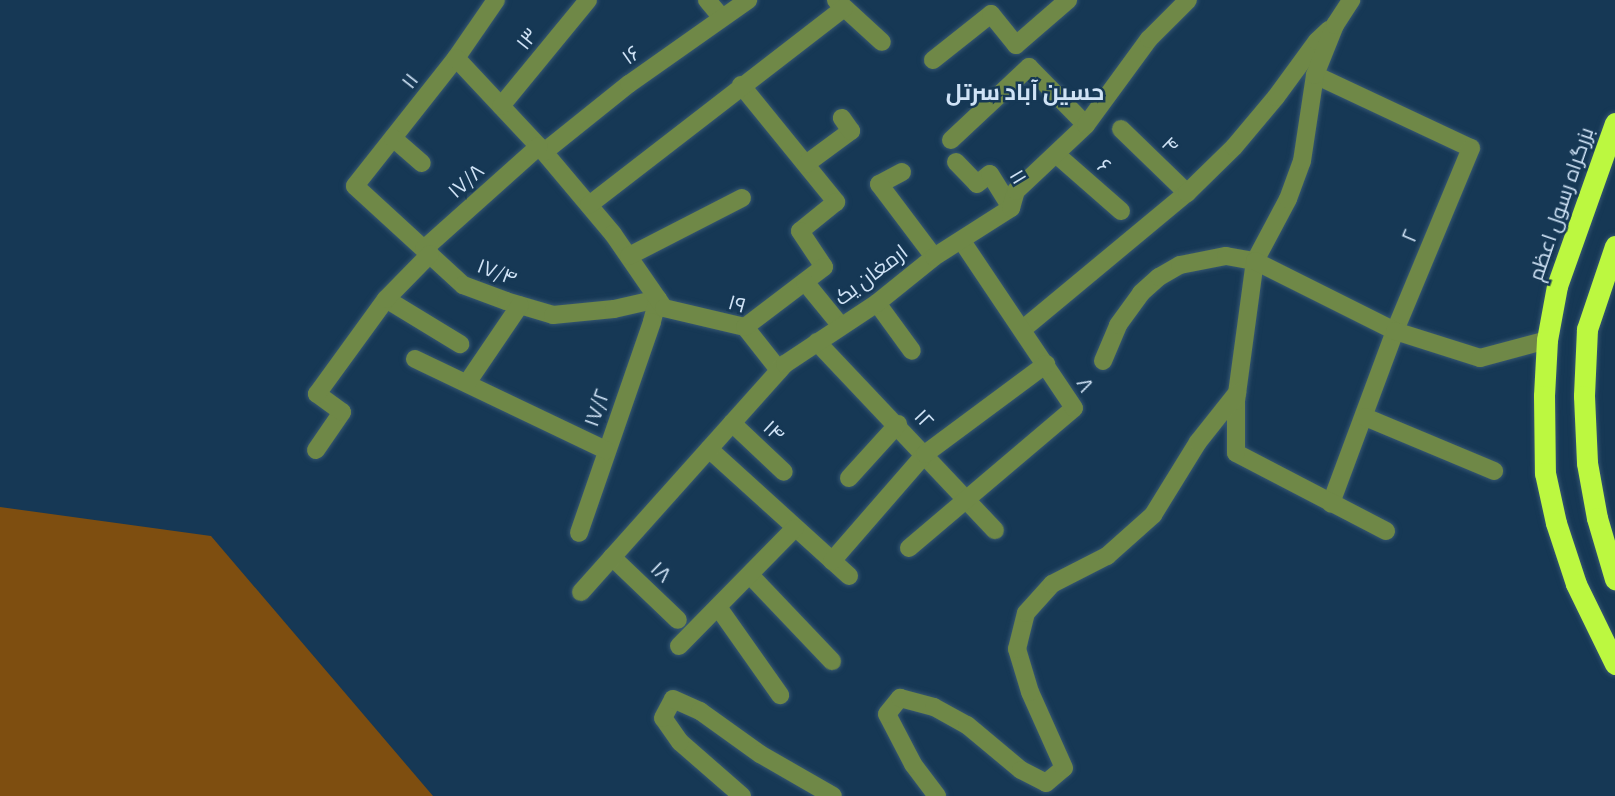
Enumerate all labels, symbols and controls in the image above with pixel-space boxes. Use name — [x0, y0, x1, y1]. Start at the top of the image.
street label: ۱۳ — [511, 23, 543, 55]
street label: ۱۶ — [617, 40, 645, 70]
street label: ۱۱ — [396, 68, 424, 94]
district label: حسین آباد سرتل — [946, 79, 1104, 107]
street label: بزرگراه رسول اعظم — [1523, 124, 1599, 284]
street label: ۴ — [1156, 131, 1184, 159]
street label: ۶ — [1092, 153, 1116, 179]
street label: ۱۷/۸ — [443, 158, 489, 204]
street label: ۱۱ — [1004, 165, 1032, 189]
street label: ۲ — [1396, 226, 1424, 246]
street label: ارمغان یک — [829, 239, 913, 311]
street label: ۱۷/۴ — [473, 253, 521, 291]
street label: ۱۹ — [725, 289, 749, 319]
street label: ۸ — [1071, 373, 1099, 397]
street label: ۱۷/۲ — [579, 386, 615, 430]
street label: ۱۲ — [909, 404, 939, 434]
street label: ۱۴ — [758, 415, 790, 447]
street label: ۱۸ — [645, 556, 677, 588]

